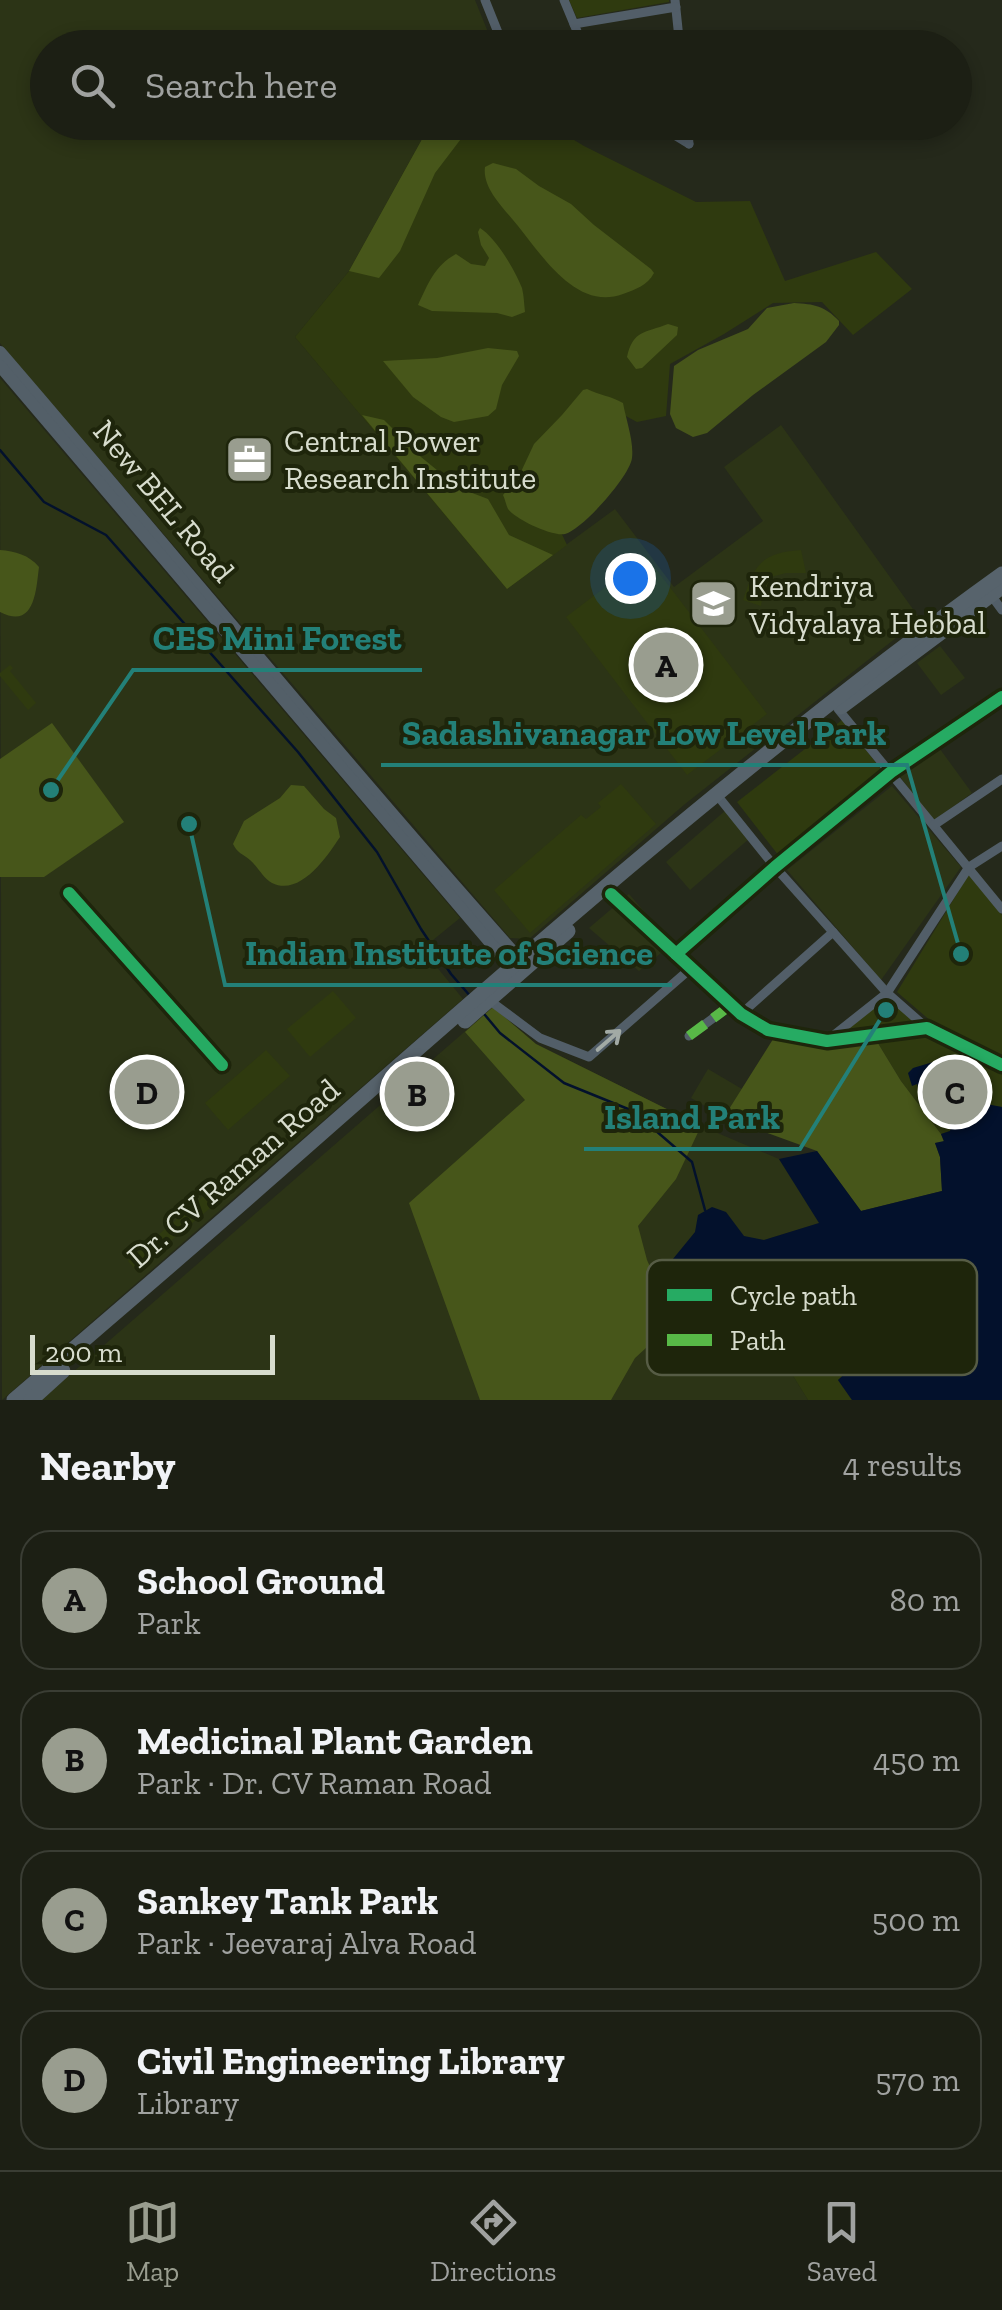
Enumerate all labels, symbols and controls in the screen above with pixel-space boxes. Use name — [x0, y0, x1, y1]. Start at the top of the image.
search box — [30, 30, 972, 140]
icon: search — [65, 58, 120, 113]
text: Search here — [145, 62, 337, 108]
street label: New BEL Road — [85, 412, 243, 590]
place label: Central Power Research Institute — [284, 422, 536, 497]
office icon: Central Power Research Institute — [223, 433, 275, 485]
your location — [605, 553, 656, 604]
place label: Kendriya Vidyalaya Hebbal — [748, 567, 986, 642]
school or university icon: Kendriya Vidyalaya Hebbal — [688, 578, 740, 630]
callout: CES Mini Forest — [133, 605, 422, 670]
text: CES Mini Forest — [153, 617, 402, 659]
pin: A — [634, 628, 698, 702]
callout: Sadashivanagar Low Level Park — [381, 700, 907, 765]
text: Sadashivanagar Low Level Park — [402, 712, 886, 754]
callout: Indian Institute of Science — [225, 920, 672, 985]
text: Indian Institute of Science — [245, 932, 653, 974]
one-way arrow — [596, 1028, 621, 1051]
pin: D — [114, 1054, 180, 1130]
pin: C — [922, 1054, 988, 1130]
pin: B — [384, 1056, 450, 1132]
street label: Dr. CV Raman Road — [118, 1070, 348, 1276]
callout: Island Park — [584, 1084, 800, 1149]
text: Island Park — [604, 1096, 780, 1138]
legend — [647, 1260, 977, 1375]
text: Cycle path — [730, 1279, 857, 1312]
text: Path — [730, 1324, 786, 1357]
scale bar — [30, 1330, 275, 1374]
text: 200 m — [45, 1336, 122, 1369]
text: Nearby — [40, 1440, 176, 1491]
text: 4 results — [843, 1446, 962, 1484]
text: School Ground — [137, 1558, 385, 1604]
text: A — [64, 1581, 85, 1619]
text: 80 m — [889, 1581, 960, 1619]
text: Park — [137, 1604, 201, 1642]
text: Medicinal Plant Garden — [137, 1718, 533, 1764]
text: B — [65, 1741, 84, 1779]
text: 450 m — [873, 1741, 960, 1779]
text: Park · Dr. CV Raman Road — [137, 1764, 491, 1802]
text: Sankey Tank Park — [137, 1878, 438, 1924]
text: C — [64, 1901, 85, 1939]
text: 500 m — [872, 1901, 960, 1939]
text: Park · Jeevaraj Alva Road — [137, 1924, 476, 1962]
text: Civil Engineering Library — [137, 2038, 565, 2084]
text: D — [63, 2061, 86, 2099]
text: 570 m — [875, 2061, 960, 2099]
text: Library — [137, 2084, 239, 2122]
tab: Map — [125, 2195, 180, 2288]
tab: Directions — [430, 2195, 557, 2288]
tab: Saved — [807, 2195, 877, 2288]

